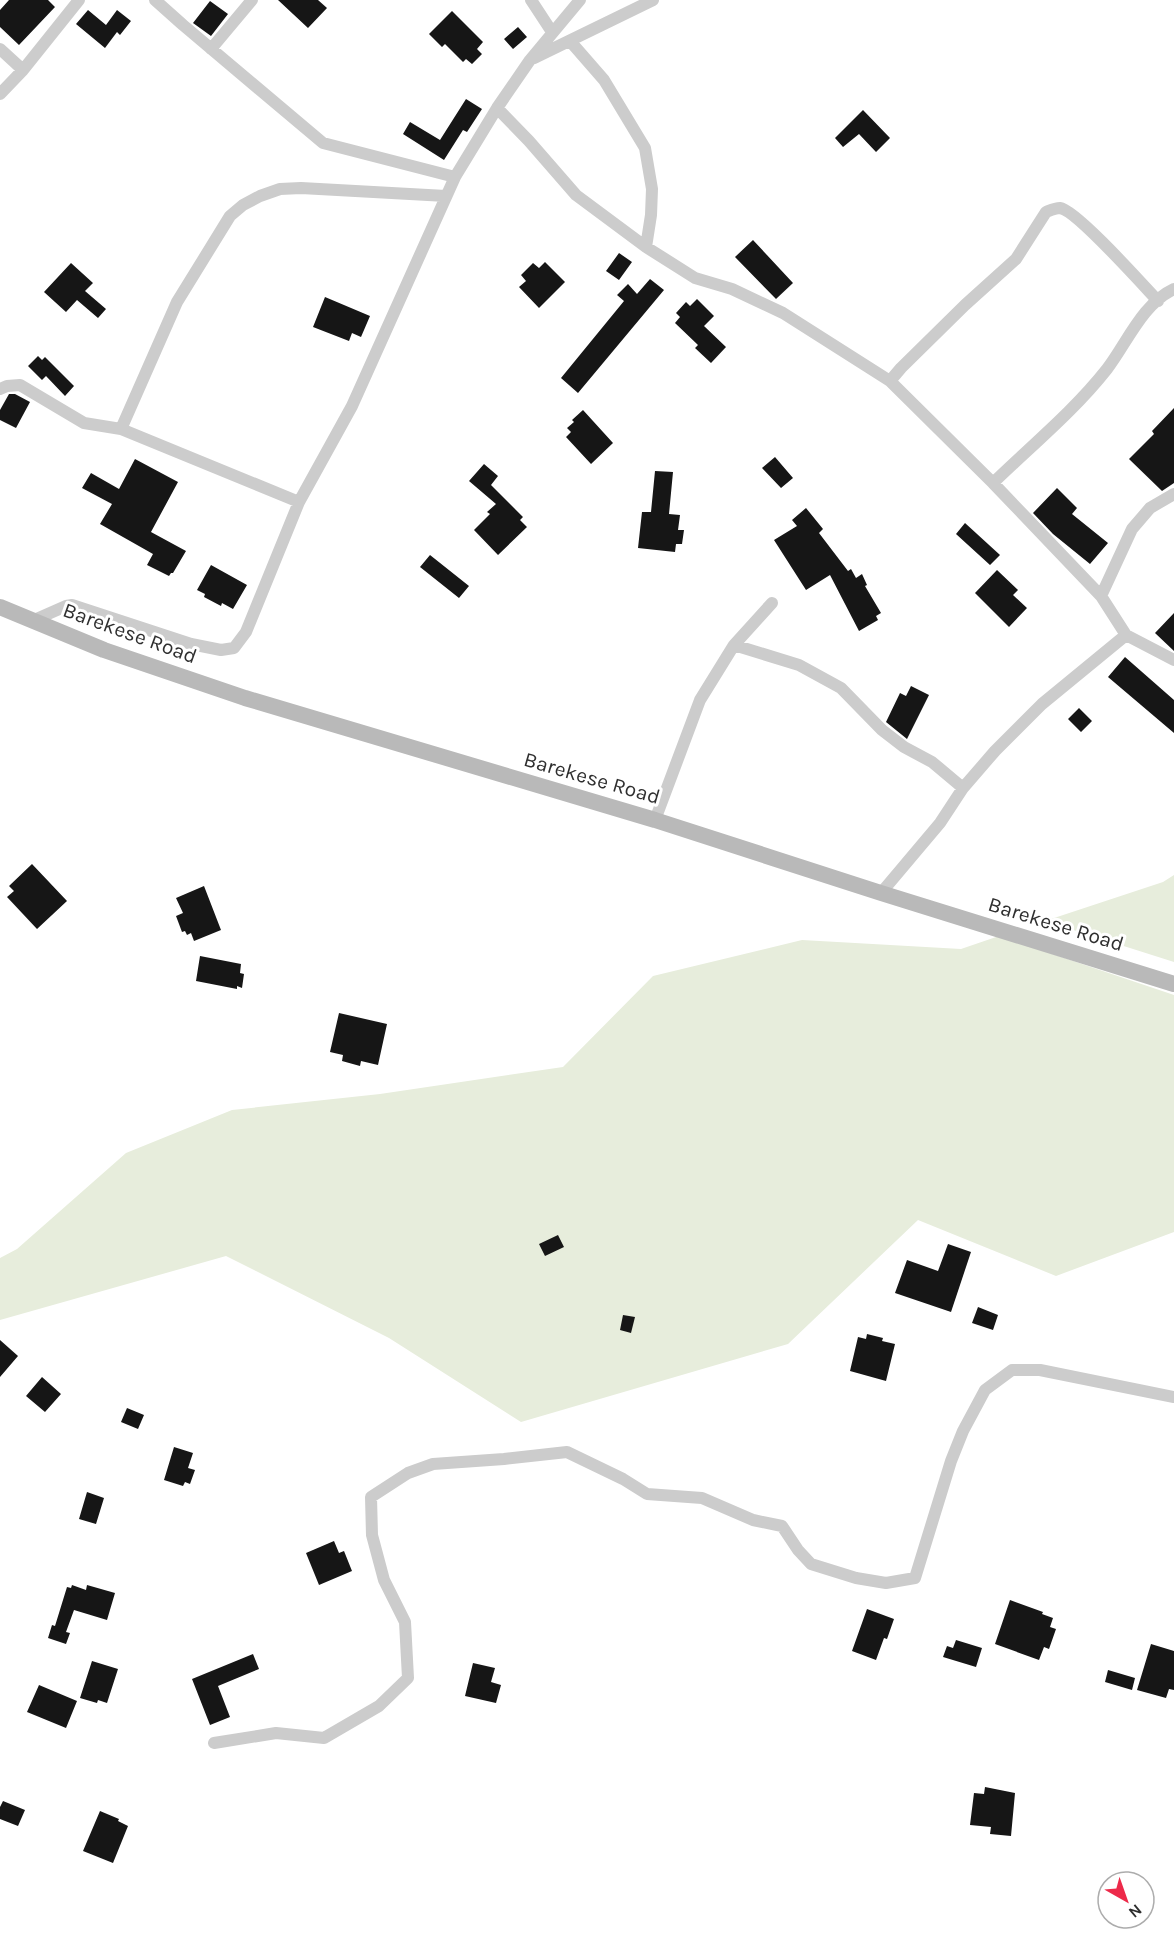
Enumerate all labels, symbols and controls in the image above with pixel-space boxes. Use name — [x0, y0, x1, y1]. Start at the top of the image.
street label: Barekese Road — [60, 598, 200, 668]
street label: Barekese Road — [521, 747, 663, 809]
street label: Barekese Road — [985, 892, 1127, 956]
north arrow — [1096, 1870, 1156, 1930]
text: N — [1125, 1900, 1146, 1922]

